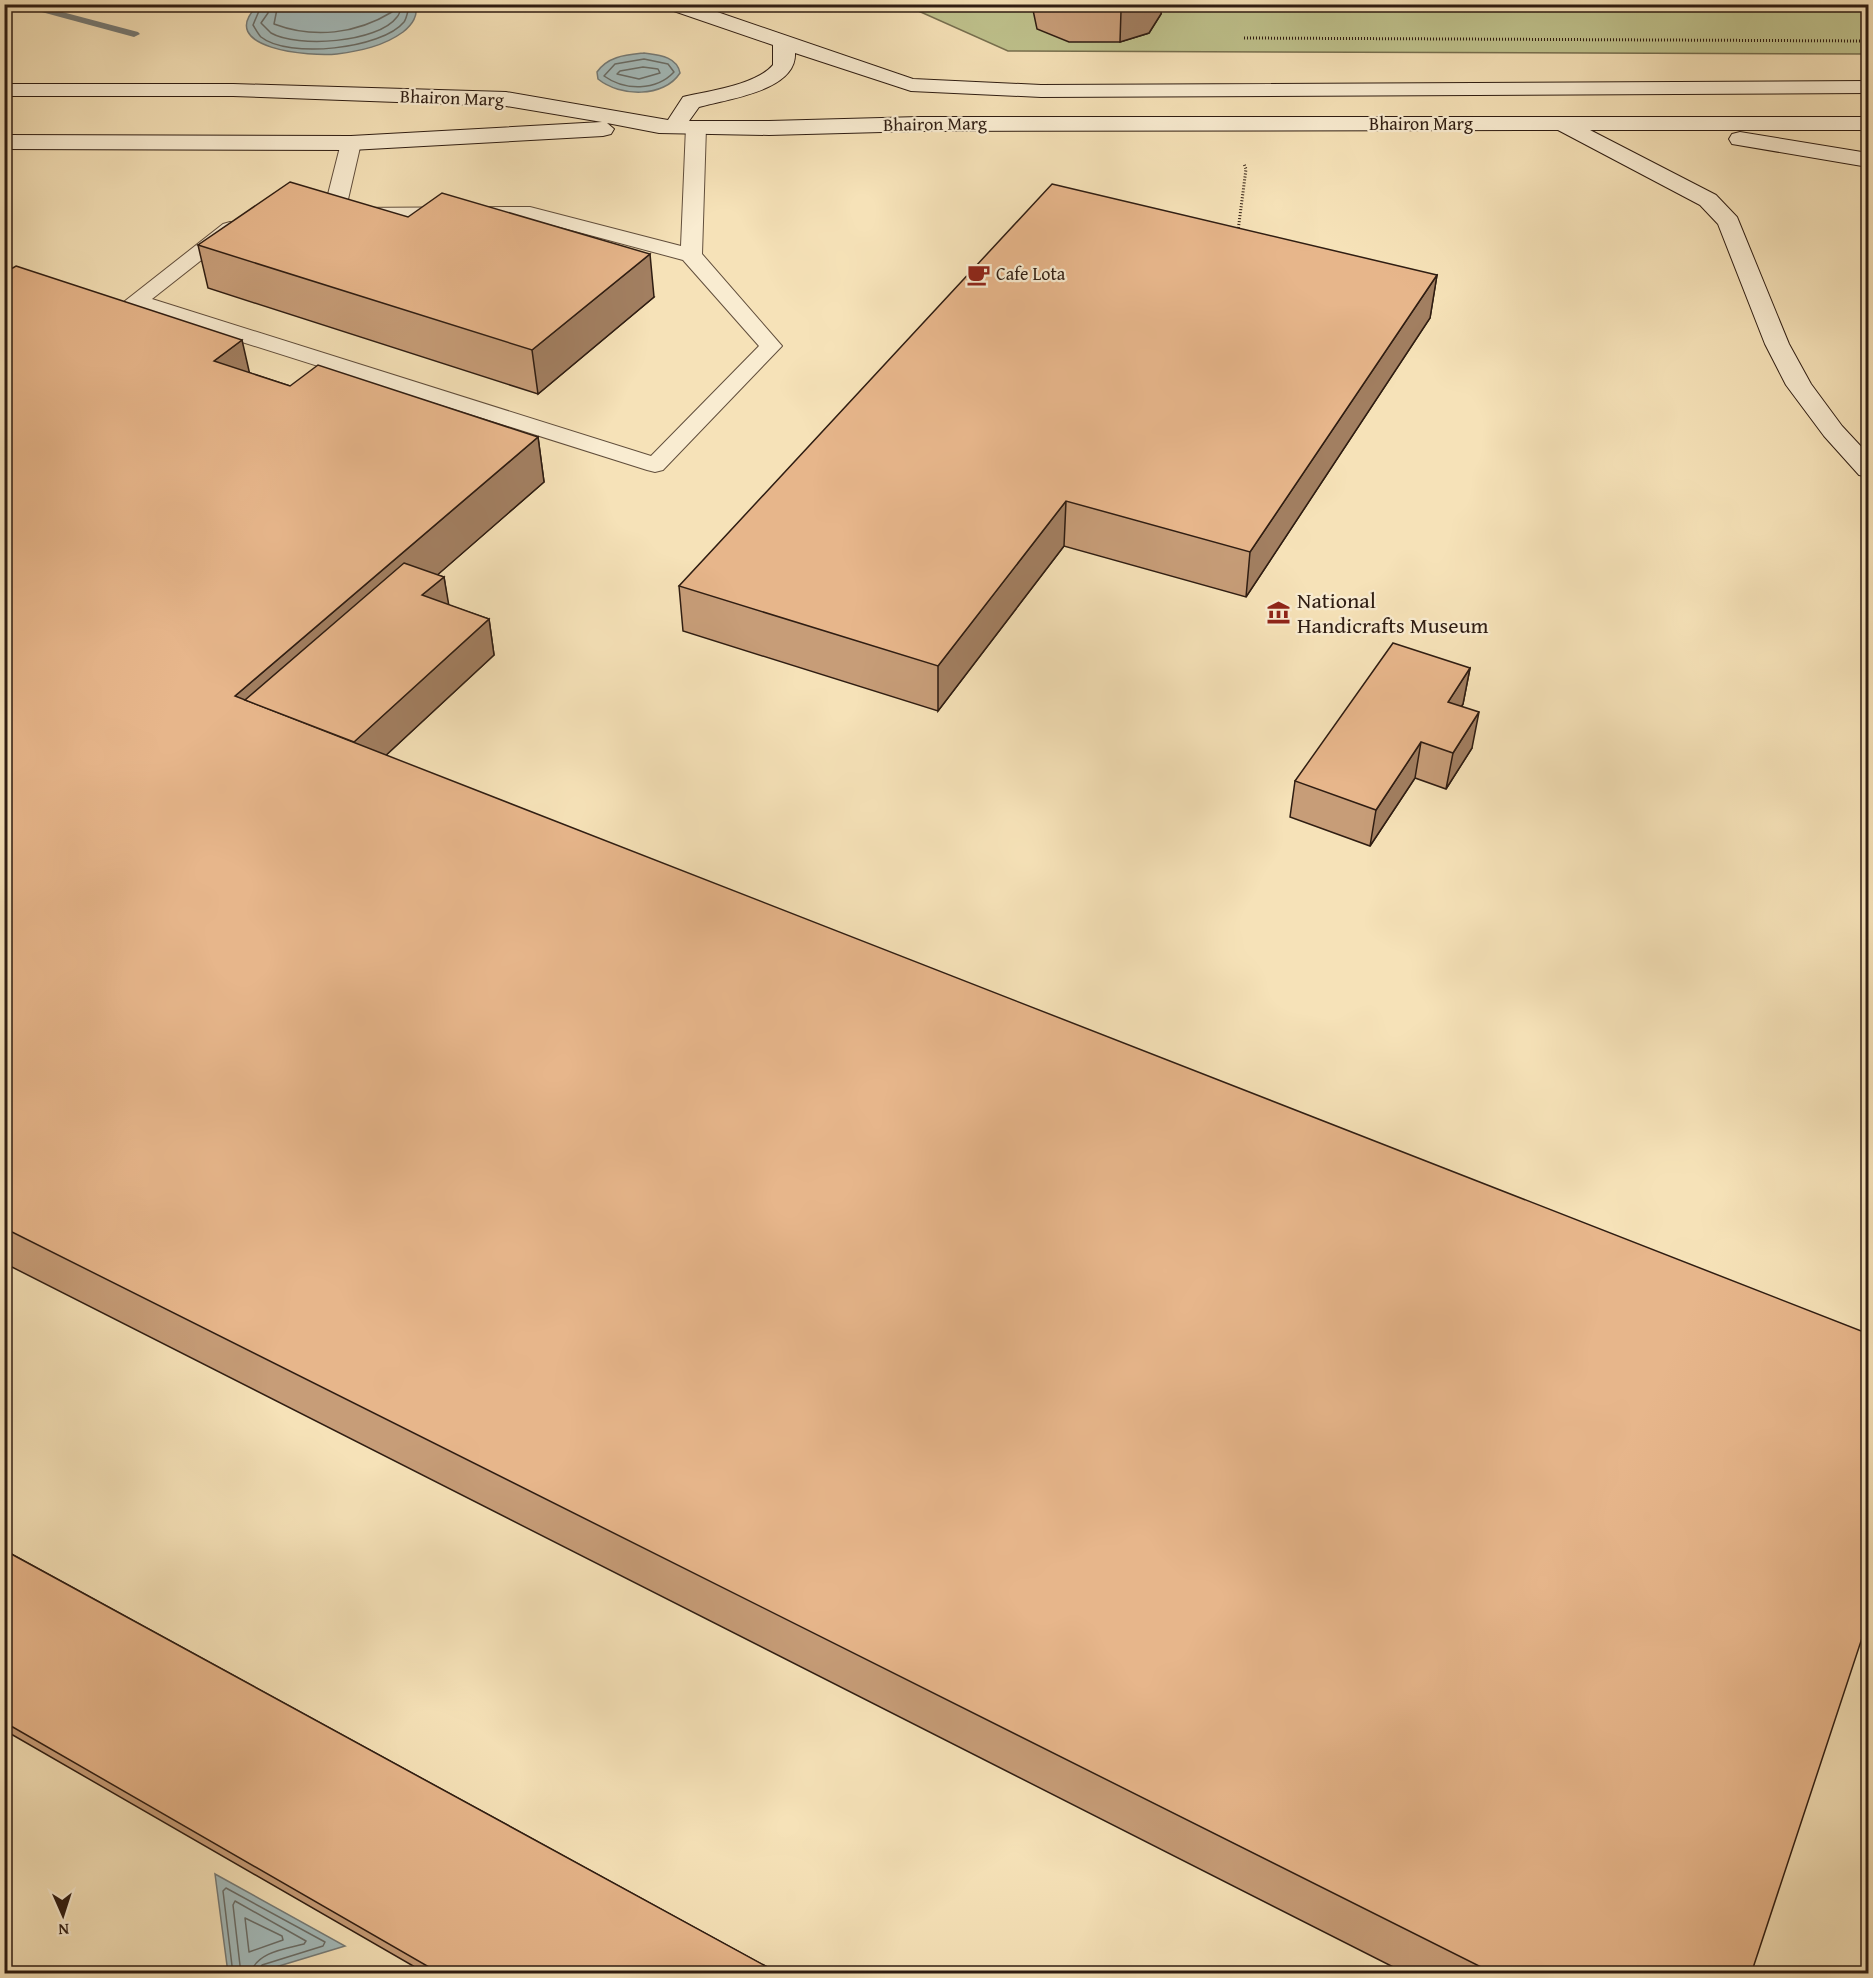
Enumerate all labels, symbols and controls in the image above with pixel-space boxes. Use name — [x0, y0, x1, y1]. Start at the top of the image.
street label: Bhairon Marg — [400, 82, 504, 113]
street label: Bhairon Marg — [883, 109, 987, 138]
street label: Bhairon Marg — [1369, 110, 1473, 137]
place label: Cafe Lota — [996, 260, 1066, 287]
cafe icon: Cafe Lota — [965, 261, 991, 287]
place label: National Handicrafts Museum — [1297, 584, 1489, 641]
museum icon: National Handicrafts Museum — [1266, 600, 1292, 626]
north arrow — [33, 1885, 93, 1945]
text: N — [58, 1918, 70, 1942]

